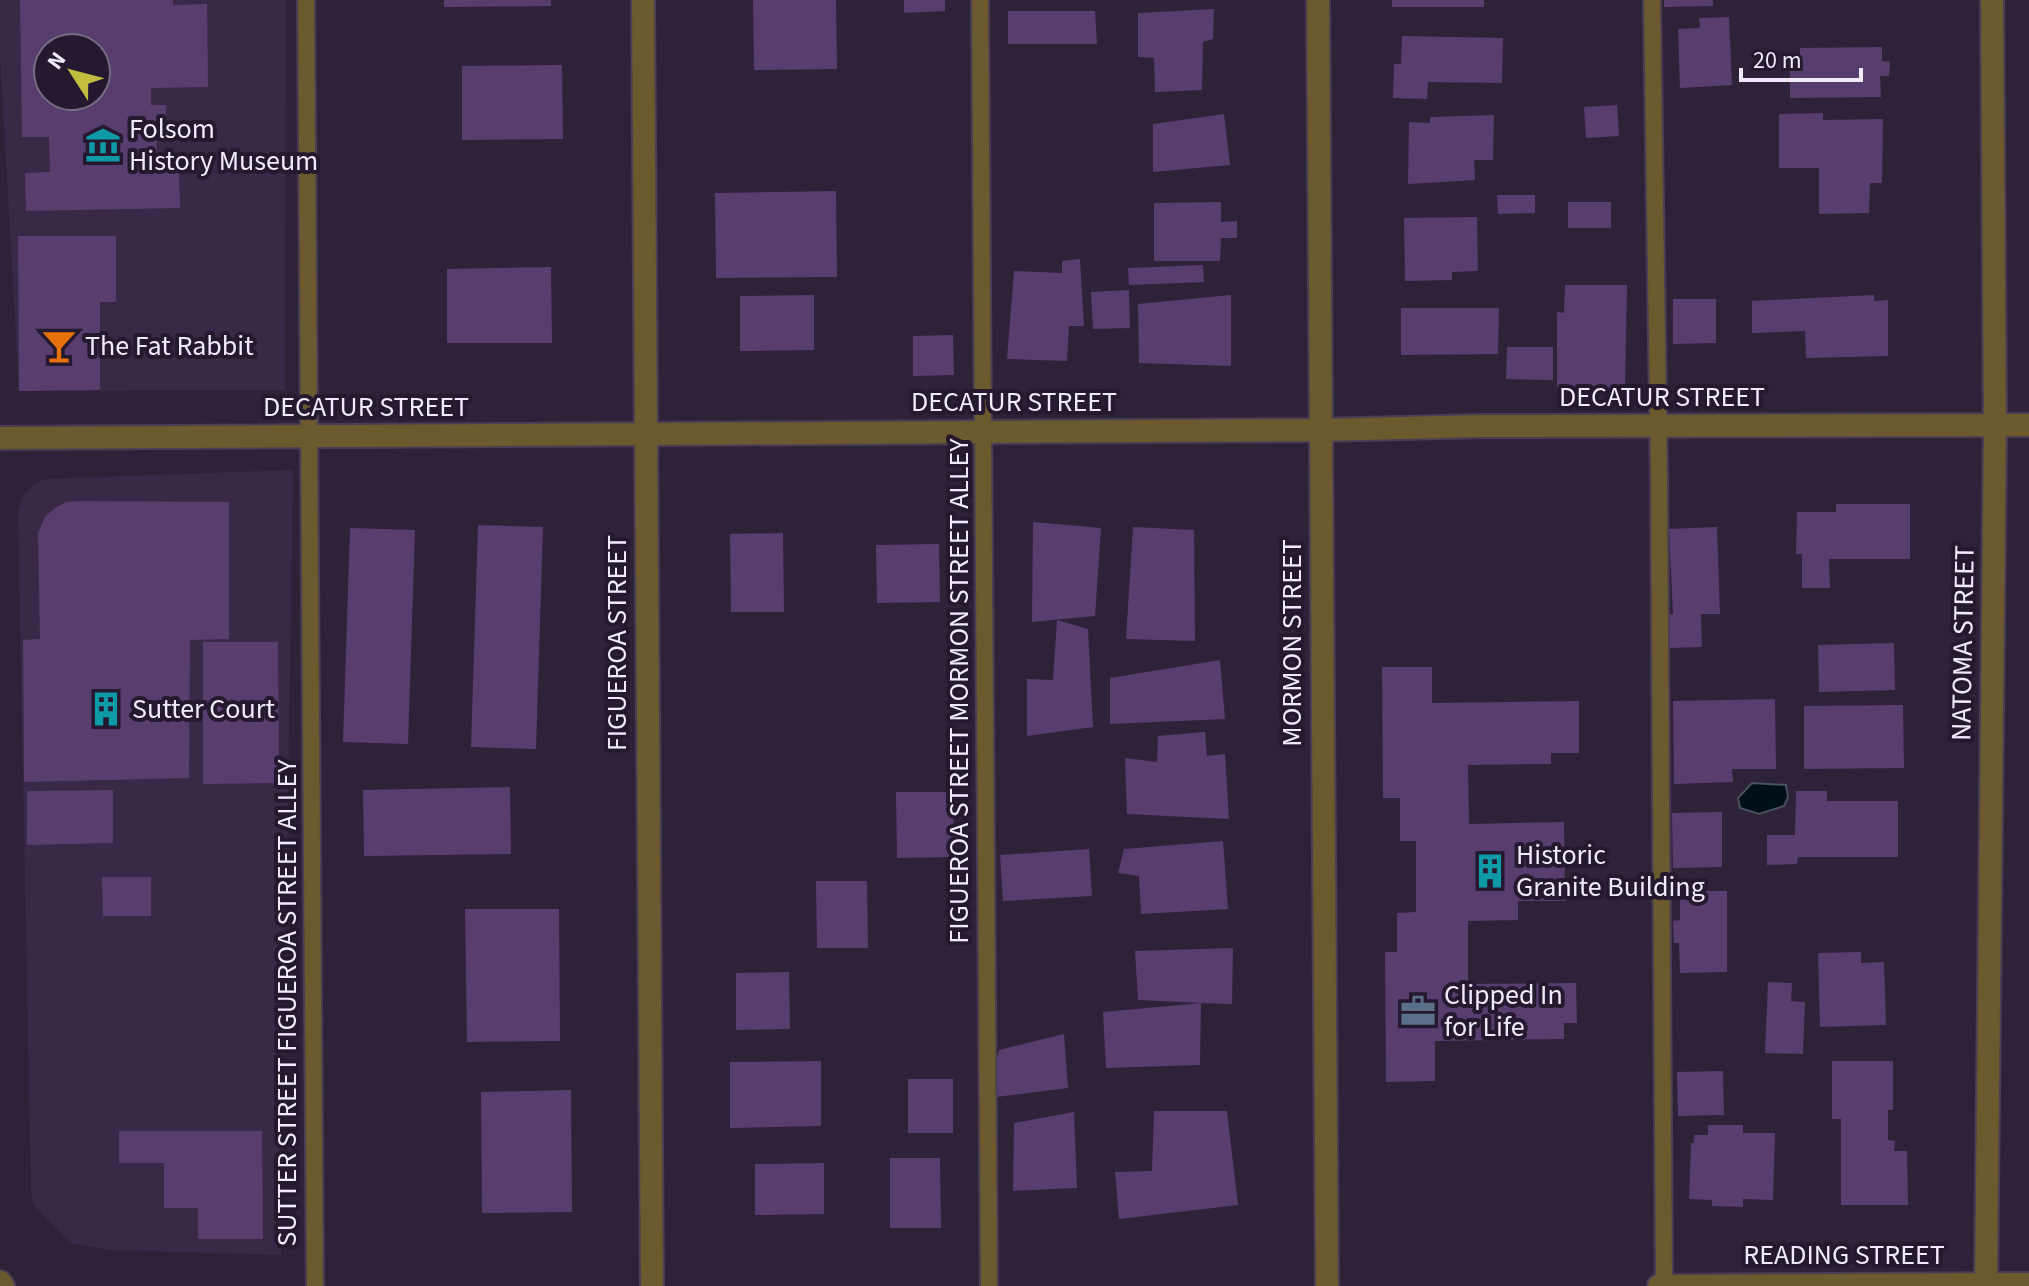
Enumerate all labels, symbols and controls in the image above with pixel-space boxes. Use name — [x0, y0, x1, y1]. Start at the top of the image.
north arrow — [32, 32, 112, 112]
scale bar — [1741, 32, 1861, 82]
text: 20 m — [1753, 43, 1802, 78]
text: N — [39, 46, 74, 76]
place label: Folsom History Museum — [129, 109, 318, 181]
museum icon: Folsom History Museum — [84, 126, 122, 164]
place label: The Fat Rabbit — [85, 326, 254, 366]
bar icon: The Fat Rabbit — [40, 327, 78, 365]
street label: DECATUR STREET — [1559, 377, 1765, 417]
street label: DECATUR STREET — [911, 382, 1117, 422]
street label: DECATUR STREET — [263, 387, 469, 427]
street label: FIGUEROA STREET MORMON STREET ALLEY — [939, 438, 979, 944]
street label: FIGUEROA STREET — [597, 535, 637, 751]
street label: MORMON STREET — [1272, 539, 1312, 747]
street label: NATOMA STREET — [1941, 545, 1985, 741]
place label: Sutter Court — [132, 689, 275, 729]
building icon: Sutter Court — [87, 690, 125, 728]
street label: SUTTER STREET FIGUEROA STREET ALLEY — [267, 759, 307, 1247]
place label: Historic Granite Building — [1516, 835, 1705, 907]
building icon: Historic Granite Building — [1471, 852, 1509, 890]
place label: Clipped In for Life — [1444, 975, 1563, 1047]
office icon: Clipped In for Life — [1399, 992, 1437, 1030]
street label: READING STREET — [1743, 1235, 1945, 1275]

